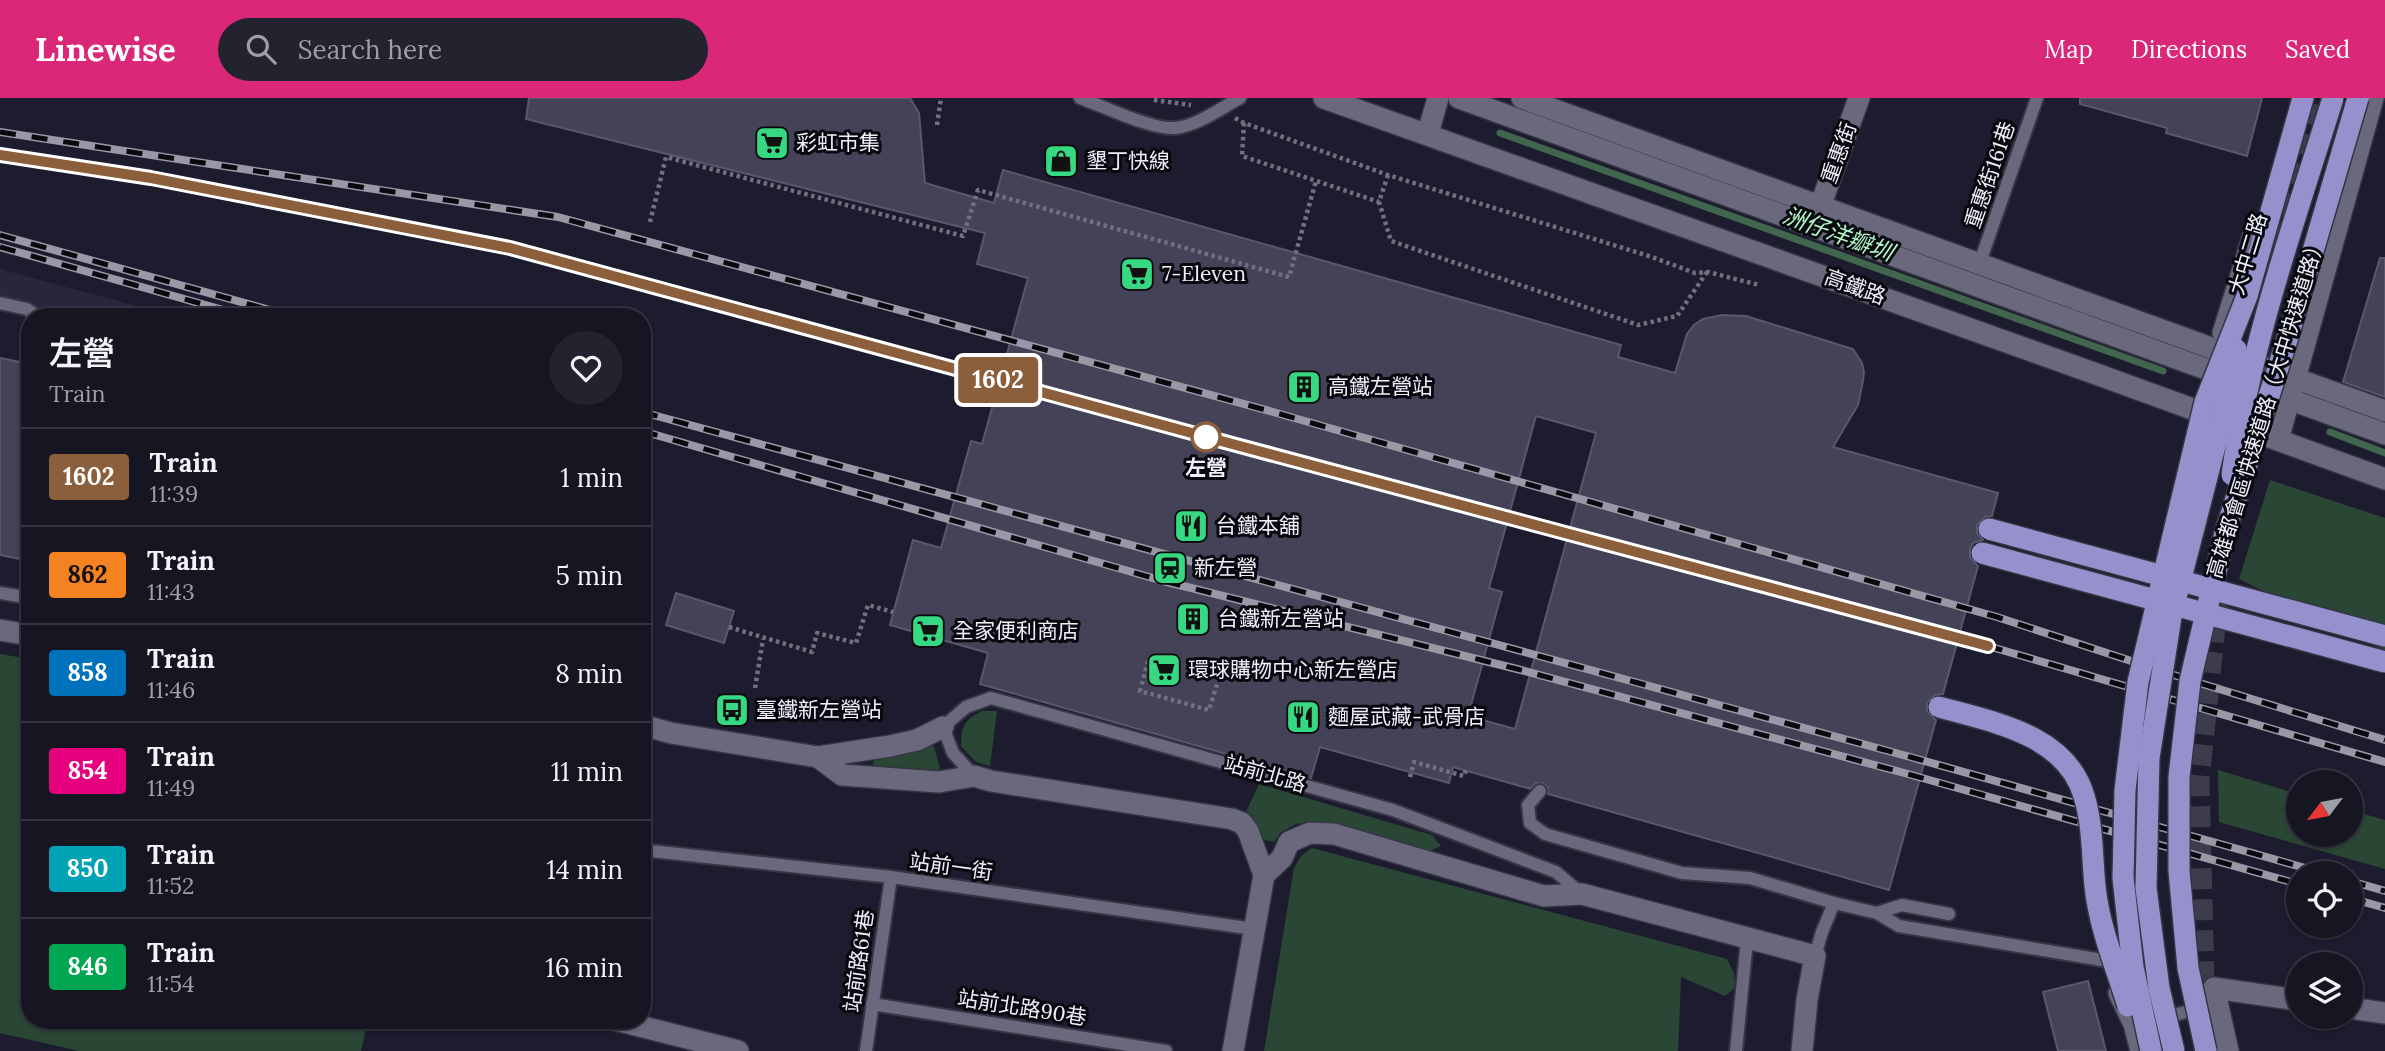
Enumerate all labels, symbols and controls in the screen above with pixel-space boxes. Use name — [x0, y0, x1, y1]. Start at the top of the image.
search box — [218, 18, 708, 81]
text: Linewise — [35, 28, 176, 70]
icon: search — [242, 30, 280, 68]
text: Search here — [298, 33, 442, 66]
text: Map — [2044, 34, 2093, 65]
text: Directions — [2131, 34, 2247, 65]
text: Saved — [2285, 34, 2350, 65]
street label: 重惠街161巷 — [1959, 118, 2020, 232]
street label: 重惠街 — [1815, 119, 1862, 187]
supermarket icon: 彩虹市集 — [753, 124, 791, 162]
place label: 彩虹市集 — [796, 129, 880, 156]
shop icon: 墾丁快線 — [1042, 142, 1080, 180]
place label: 墾丁快線 — [1086, 147, 1170, 174]
water label: 洲仔洋瓣圳 — [1779, 200, 1900, 268]
street label: 大中二路 — [2222, 210, 2273, 298]
street label: 高雄都會區快速道路（大中快速道路） — [2200, 232, 2331, 582]
supermarket icon: 7-Eleven — [1118, 255, 1156, 293]
place label: 7-Eleven — [1162, 260, 1246, 287]
street label: 高鐵路 — [1821, 263, 1889, 310]
button: heart — [549, 331, 623, 405]
text: 左營 — [49, 332, 115, 374]
line badge: 1602 — [949, 357, 1047, 403]
text: 1602 — [972, 364, 1024, 395]
building icon: 高鐵左營站 — [1285, 368, 1323, 406]
place label: 高鐵左營站 — [1328, 373, 1433, 400]
text: Train — [49, 379, 105, 408]
marker: 左營 — [1191, 422, 1221, 452]
text: Train — [150, 446, 217, 479]
place label: 左營 — [1185, 454, 1227, 481]
text: 1602 — [63, 461, 115, 492]
text: 1 min — [560, 461, 623, 494]
text: 11:39 — [150, 479, 198, 508]
restaurant icon: 台鐵本舖 — [1172, 507, 1210, 545]
place label: 台鐵本舖 — [1216, 512, 1300, 539]
text: Train — [147, 544, 215, 577]
station icon: 新左營 — [1151, 549, 1189, 587]
place label: 新左營 — [1194, 554, 1257, 581]
text: 862 — [67, 559, 108, 590]
text: 5 min — [556, 559, 623, 592]
text: 11:43 — [147, 577, 195, 606]
building icon: 台鐵新左營站 — [1174, 600, 1212, 638]
place label: 台鐵新左營站 — [1218, 605, 1344, 632]
supermarket icon: 全家便利商店 — [909, 612, 947, 650]
place label: 全家便利商店 — [953, 617, 1079, 644]
text: Train — [147, 642, 215, 675]
supermarket icon: 環球購物中心新左營店 — [1145, 651, 1183, 689]
place label: 環球購物中心新左營店 — [1188, 656, 1398, 683]
text: 858 — [67, 657, 108, 688]
text: 8 min — [555, 657, 623, 690]
text: 11:46 — [147, 675, 195, 704]
bus stop icon: 臺鐵新左營站 — [713, 691, 751, 729]
place label: 臺鐵新左營站 — [756, 696, 882, 723]
restaurant icon: 麵屋武藏-武骨店 — [1284, 698, 1322, 736]
place label: 麵屋武藏-武骨店 — [1328, 703, 1485, 730]
text: Train — [147, 740, 215, 773]
street label: 站前北路 — [1221, 749, 1309, 798]
text: 854 — [67, 755, 108, 786]
text: 11 min — [551, 755, 623, 788]
north arrow — [2286, 770, 2362, 847]
map controls — [2286, 770, 2363, 1029]
text: 11:49 — [147, 773, 195, 802]
text: Train — [147, 838, 215, 871]
street label: 站前一街 — [908, 847, 995, 886]
text: 850 — [67, 853, 108, 884]
text: 14 min — [546, 853, 623, 886]
button: locate — [2286, 861, 2363, 938]
text: 11:52 — [147, 871, 194, 900]
street label: 站前路61巷 — [838, 908, 879, 1014]
text: Train — [147, 936, 215, 969]
text: 846 — [67, 951, 108, 982]
text: 16 min — [545, 951, 623, 984]
button: layers — [2286, 952, 2363, 1029]
text: 11:54 — [147, 969, 195, 998]
street label: 站前北路90巷 — [956, 984, 1088, 1031]

